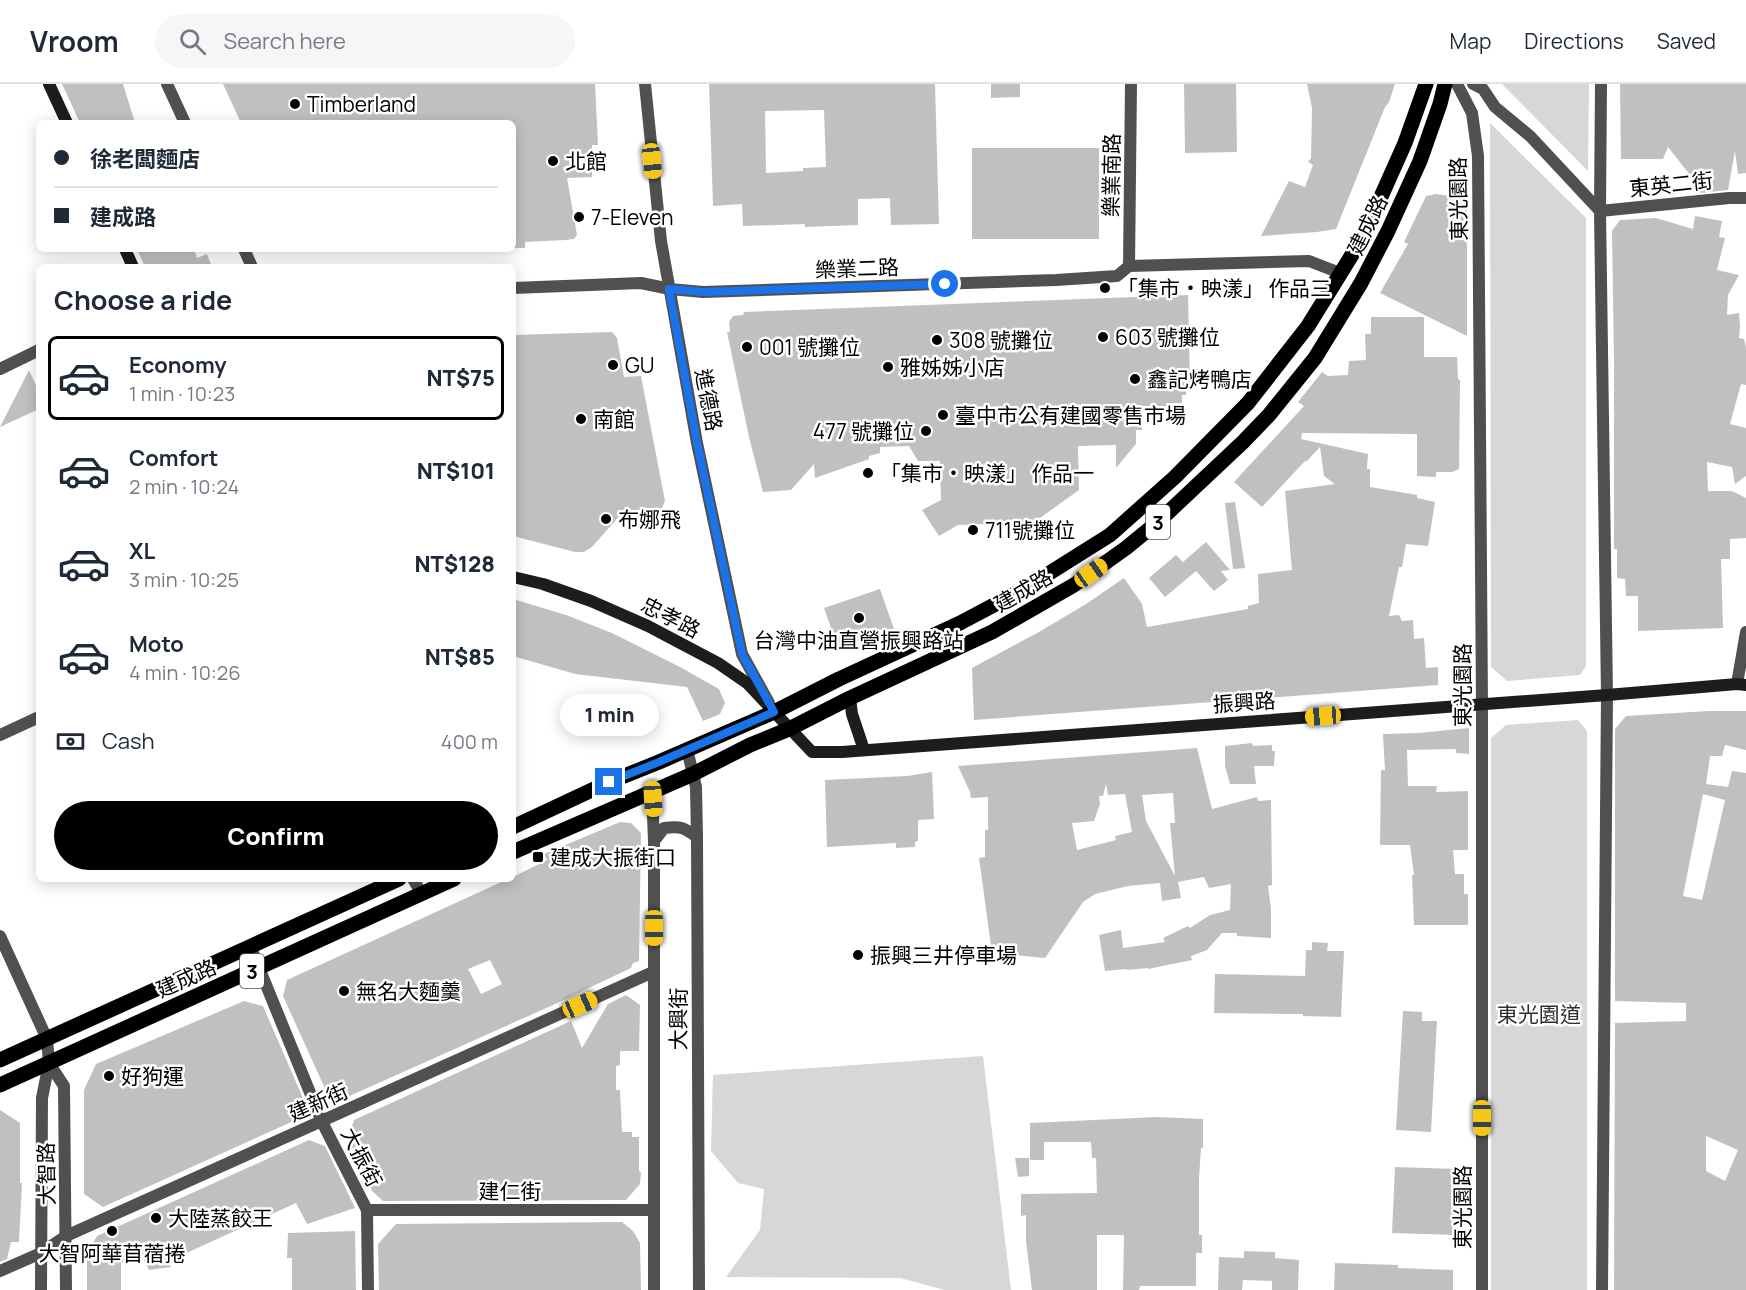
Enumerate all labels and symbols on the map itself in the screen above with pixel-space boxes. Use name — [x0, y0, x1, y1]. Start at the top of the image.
place label: Timberland — [307, 90, 416, 118]
marker: Timberland — [288, 97, 302, 111]
street label: 樂業南路 — [1096, 133, 1126, 217]
car — [641, 142, 663, 180]
place label: 北館 — [565, 147, 607, 175]
marker: 北館 — [546, 154, 560, 168]
street label: 東光園路 — [1443, 157, 1473, 241]
street label: 東英二街 — [1628, 166, 1714, 202]
street label: 建成路 — [1341, 191, 1393, 259]
place label: 7-Eleven — [591, 203, 674, 231]
marker: 7-Eleven — [572, 210, 586, 224]
street label: 樂業二路 — [815, 253, 899, 283]
route start — [931, 270, 958, 297]
place label: 「集市‧映漾」 作品三 — [1117, 274, 1331, 302]
marker: 「集市‧映漾」 作品三 — [1098, 281, 1112, 295]
place label: 603 號攤位 — [1115, 323, 1220, 351]
place label: 308 號攤位 — [949, 326, 1053, 354]
marker: 603 號攤位 — [1096, 330, 1110, 344]
place label: 001 號攤位 — [759, 333, 860, 361]
marker: 308 號攤位 — [930, 333, 944, 347]
marker: 001 號攤位 — [740, 340, 754, 354]
place label: GU — [625, 351, 655, 379]
place label: 雅姊姊小店 — [900, 353, 1005, 381]
marker: GU — [606, 358, 620, 372]
marker: 雅姊姊小店 — [881, 360, 895, 374]
place label: 鑫記烤鴨店 — [1147, 365, 1252, 393]
street label: 進德路 — [689, 366, 729, 434]
marker: 鑫記烤鴨店 — [1128, 372, 1142, 386]
place label: 臺中市公有建國零售市場 — [955, 401, 1186, 429]
place label: 南館 — [593, 405, 635, 433]
marker: 臺中市公有建國零售市場 — [936, 408, 950, 422]
marker: 南館 — [574, 412, 588, 426]
place label: 477 號攤位 — [813, 417, 914, 445]
marker: 477 號攤位 — [919, 424, 933, 438]
place label: 「集市‧映漾」 作品一 — [880, 459, 1094, 487]
marker: 「集市‧映漾」 作品一 — [861, 466, 875, 480]
place label: 布娜飛 — [618, 505, 681, 533]
road number: 3 — [1146, 505, 1170, 539]
marker: 布娜飛 — [599, 512, 613, 526]
place label: 711號攤位 — [985, 516, 1075, 544]
marker: 711號攤位 — [966, 523, 980, 537]
car — [1071, 555, 1111, 591]
street label: 建成路 — [989, 562, 1057, 618]
street label: 忠孝路 — [637, 590, 705, 644]
marker: 台灣中油直營振興路站 — [852, 611, 866, 625]
place label: 台灣中油直營振興路站 — [754, 626, 964, 654]
street label: 東光園路 — [1448, 643, 1476, 727]
street label: 振興路 — [1212, 686, 1276, 718]
callout: 1 min — [560, 695, 658, 737]
car — [1304, 706, 1342, 726]
route end — [595, 768, 622, 795]
car — [643, 781, 663, 817]
place label: 建成大振街口 — [550, 843, 676, 871]
marker: 建成大振街口 — [531, 850, 545, 864]
car — [645, 910, 663, 946]
place label: 振興三井停車場 — [870, 941, 1017, 969]
marker: 振興三井停車場 — [851, 948, 865, 962]
street label: 建成路 — [152, 952, 220, 1004]
road number: 3 — [240, 954, 264, 988]
place label: 無名大麵羹 — [356, 977, 461, 1005]
marker: 無名大麵羹 — [337, 984, 351, 998]
street label: 大興街 — [664, 988, 692, 1051]
car — [560, 989, 600, 1021]
park label: 東光園道 — [1497, 1000, 1581, 1028]
place label: 好狗運 — [121, 1062, 184, 1090]
marker: 好狗運 — [102, 1069, 116, 1083]
street label: 建新街 — [284, 1076, 352, 1128]
car — [1473, 1100, 1491, 1136]
street label: 大振街 — [335, 1123, 389, 1191]
street label: 大智路 — [31, 1142, 61, 1206]
street label: 東光園路 — [1448, 1165, 1476, 1249]
street label: 建仁街 — [479, 1177, 542, 1205]
place label: 大陸蒸餃王 — [168, 1204, 273, 1232]
marker: 大陸蒸餃王 — [149, 1211, 163, 1225]
marker: 大智阿華苜蓿捲 — [105, 1224, 119, 1238]
place label: 大智阿華苜蓿捲 — [39, 1239, 186, 1267]

